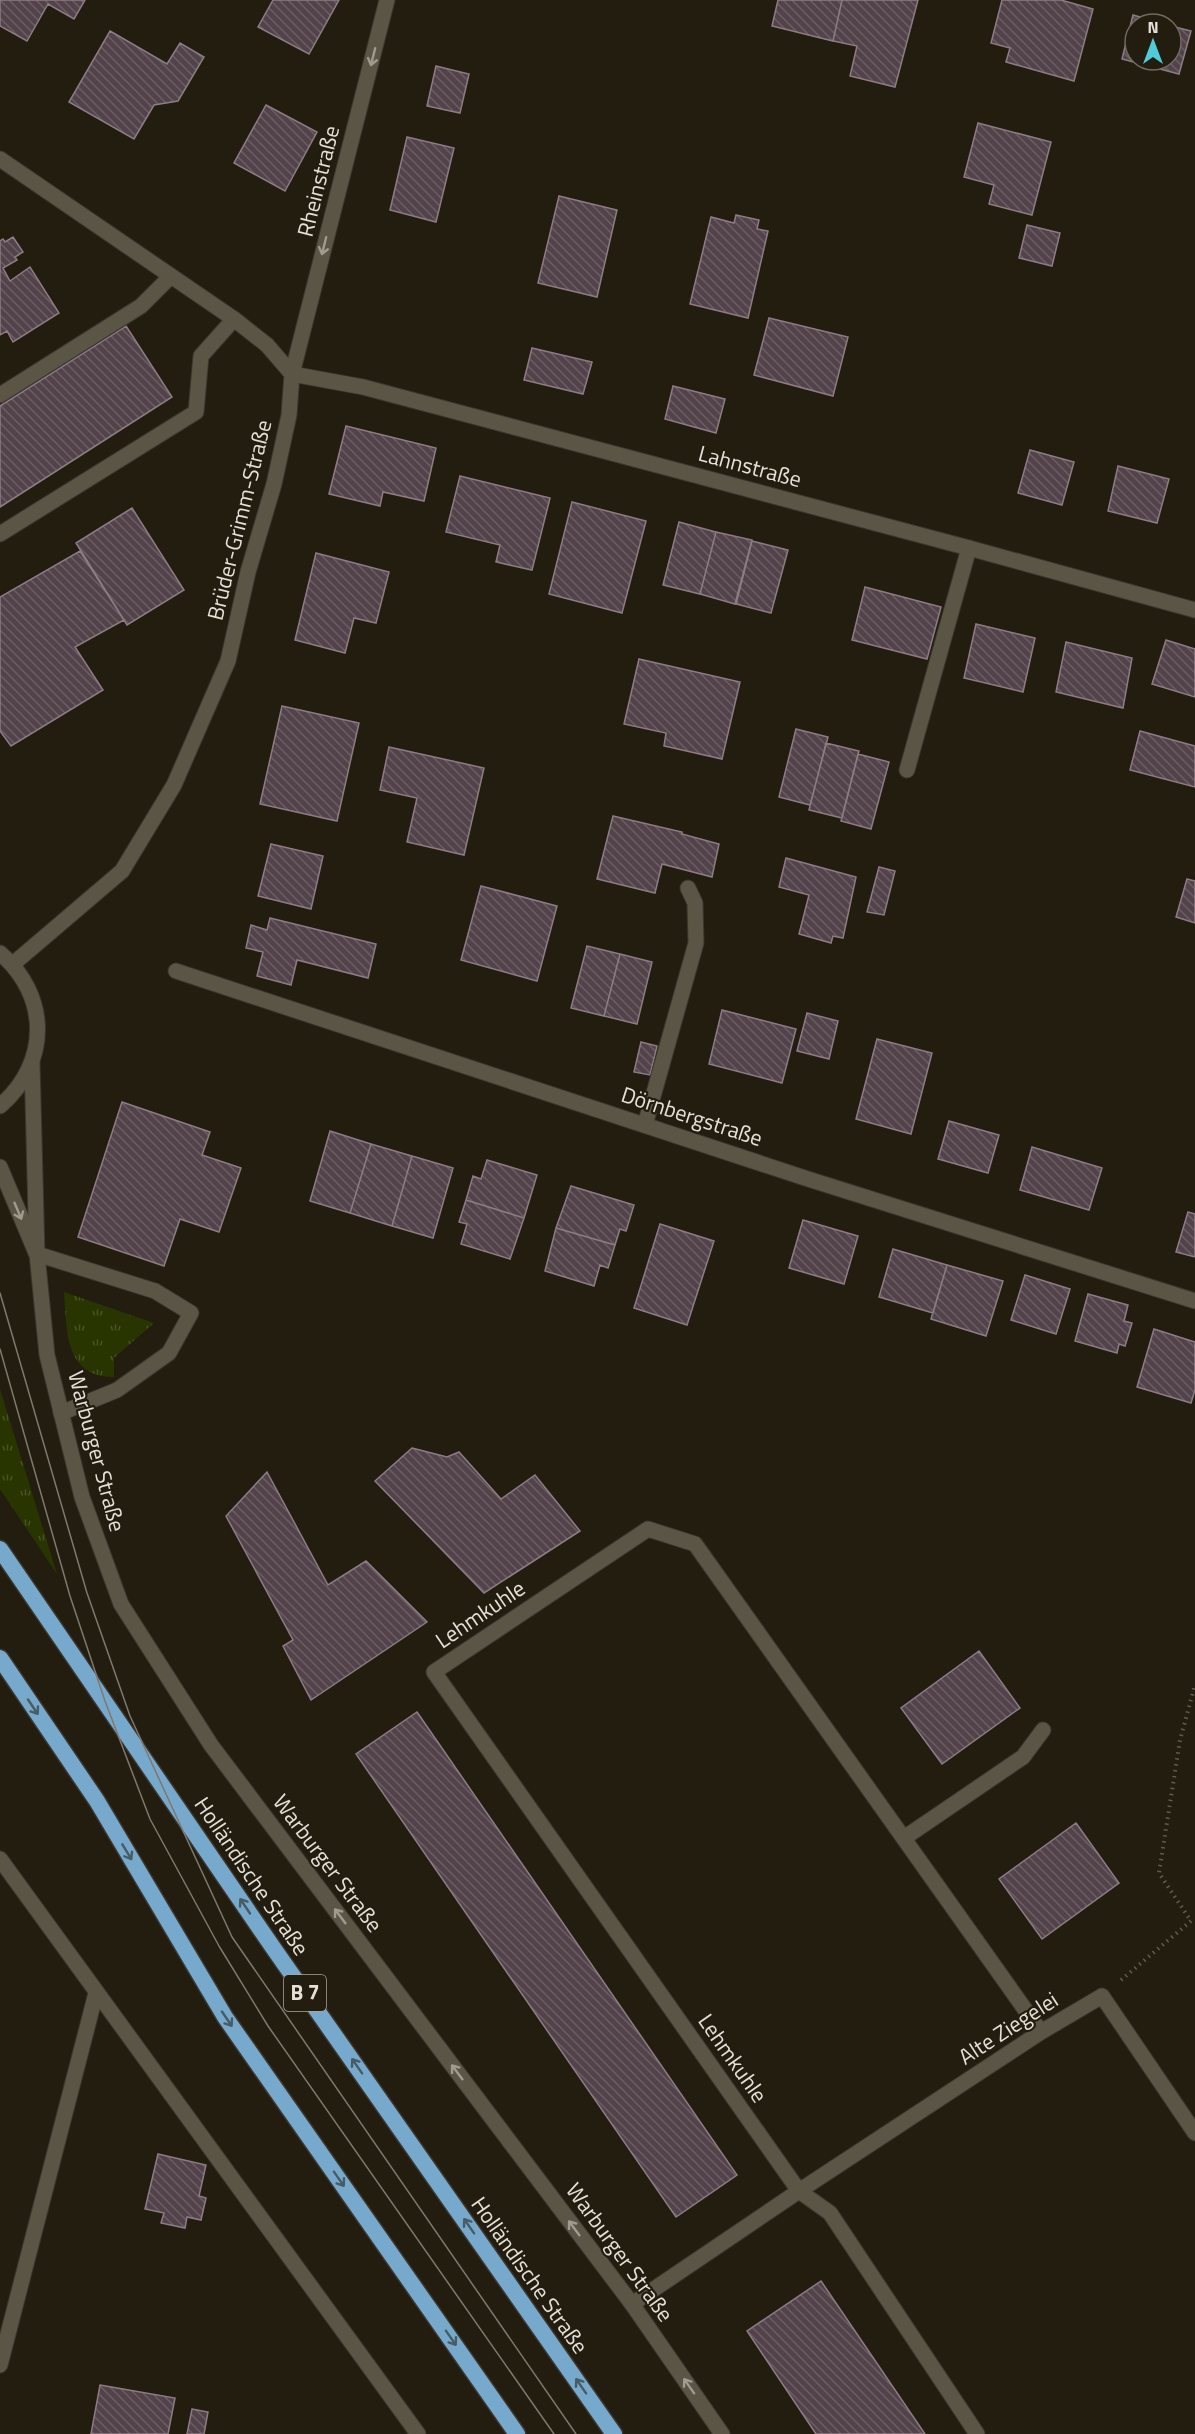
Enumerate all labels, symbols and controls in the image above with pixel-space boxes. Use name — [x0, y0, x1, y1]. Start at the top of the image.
north arrow — [1123, 12, 1183, 72]
text: N — [1147, 15, 1159, 39]
one-way arrow — [366, 47, 378, 66]
street label: Rheinstraße — [288, 122, 348, 240]
one-way arrow — [318, 236, 330, 255]
street label: Brüder-Grimm-Straße — [198, 416, 280, 624]
street label: Lahnstraße — [695, 436, 805, 496]
street label: Dörnbergstraße — [617, 1077, 767, 1155]
one-way arrow — [13, 1201, 25, 1219]
street label: Warburger Straße — [59, 1367, 135, 1535]
street label: Lehmkuhle — [428, 1571, 532, 1657]
one-way arrow — [27, 1698, 39, 1714]
street label: Warburger Straße — [265, 1787, 391, 1939]
street label: Holländische Straße — [186, 1790, 318, 1962]
one-way arrow — [121, 1843, 133, 1860]
one-way arrow — [239, 1898, 252, 1915]
one-way arrow — [333, 1909, 346, 1925]
road number: B 7 — [284, 1975, 326, 2011]
street label: Alte Ziegelei — [951, 1983, 1065, 2073]
street label: Lehmkuhle — [690, 2006, 776, 2110]
one-way arrow — [221, 2010, 233, 2027]
one-way arrow — [351, 2059, 363, 2075]
one-way arrow — [451, 2065, 463, 2081]
one-way arrow — [333, 2170, 345, 2186]
street label: Warburger Straße — [558, 2175, 682, 2329]
street label: Holländische Straße — [463, 2189, 597, 2361]
one-way arrow — [463, 2218, 475, 2235]
one-way arrow — [568, 2220, 581, 2236]
one-way arrow — [445, 2330, 457, 2346]
one-way arrow — [575, 2378, 587, 2395]
one-way arrow — [683, 2378, 695, 2395]

